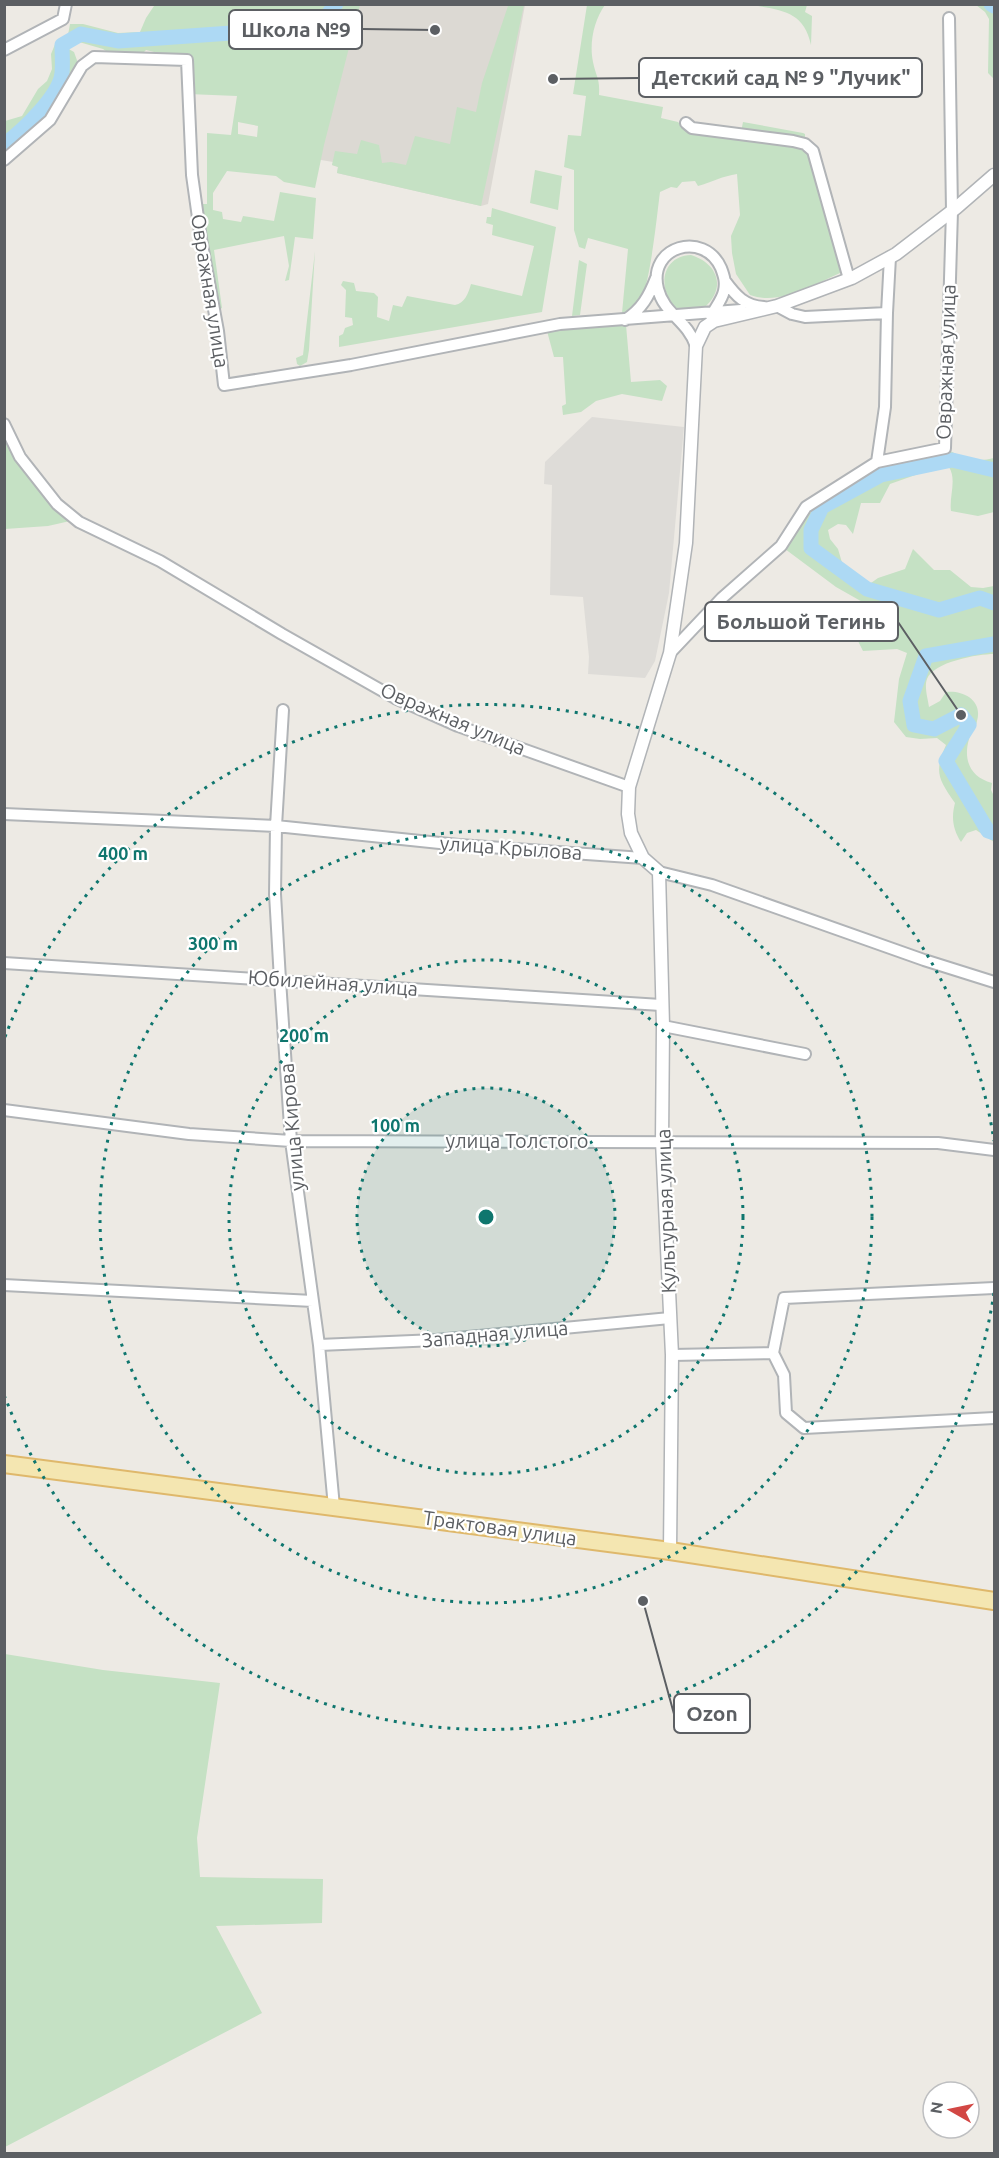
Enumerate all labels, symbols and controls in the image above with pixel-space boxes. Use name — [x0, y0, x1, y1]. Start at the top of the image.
callout: Школа №9 — [229, 10, 362, 49]
text: Школа №9 — [241, 17, 351, 41]
callout: Детский сад № 9 "Лучик" — [639, 58, 922, 97]
text: Детский сад № 9 "Лучик" — [651, 65, 911, 89]
street label: Овражная улица — [187, 212, 234, 369]
street label: Овражная улица — [931, 284, 960, 440]
callout: Большой Тегинь — [705, 602, 898, 641]
text: Большой Тегинь — [717, 609, 885, 633]
street label: Овражная улица — [377, 678, 529, 759]
street label: улица Крылова — [439, 831, 583, 864]
text: 400 m — [98, 843, 148, 863]
text: 300 m — [188, 933, 238, 953]
street label: Юбилейная улица — [247, 965, 419, 1000]
text: 200 m — [279, 1025, 329, 1045]
street label: улица Кирова — [274, 1062, 309, 1192]
text: 100 m — [370, 1115, 420, 1135]
street label: Культурная улица — [651, 1128, 680, 1294]
street label: улица Толстого — [446, 1129, 588, 1152]
centre of rings — [476, 1207, 496, 1227]
street label: Западная улица — [421, 1316, 569, 1351]
street label: Трактовая улица — [422, 1505, 578, 1550]
callout: Ozon — [674, 1694, 750, 1733]
text: Ozon — [686, 1701, 738, 1725]
north arrow — [921, 2080, 981, 2140]
text: N — [926, 2100, 946, 2115]

